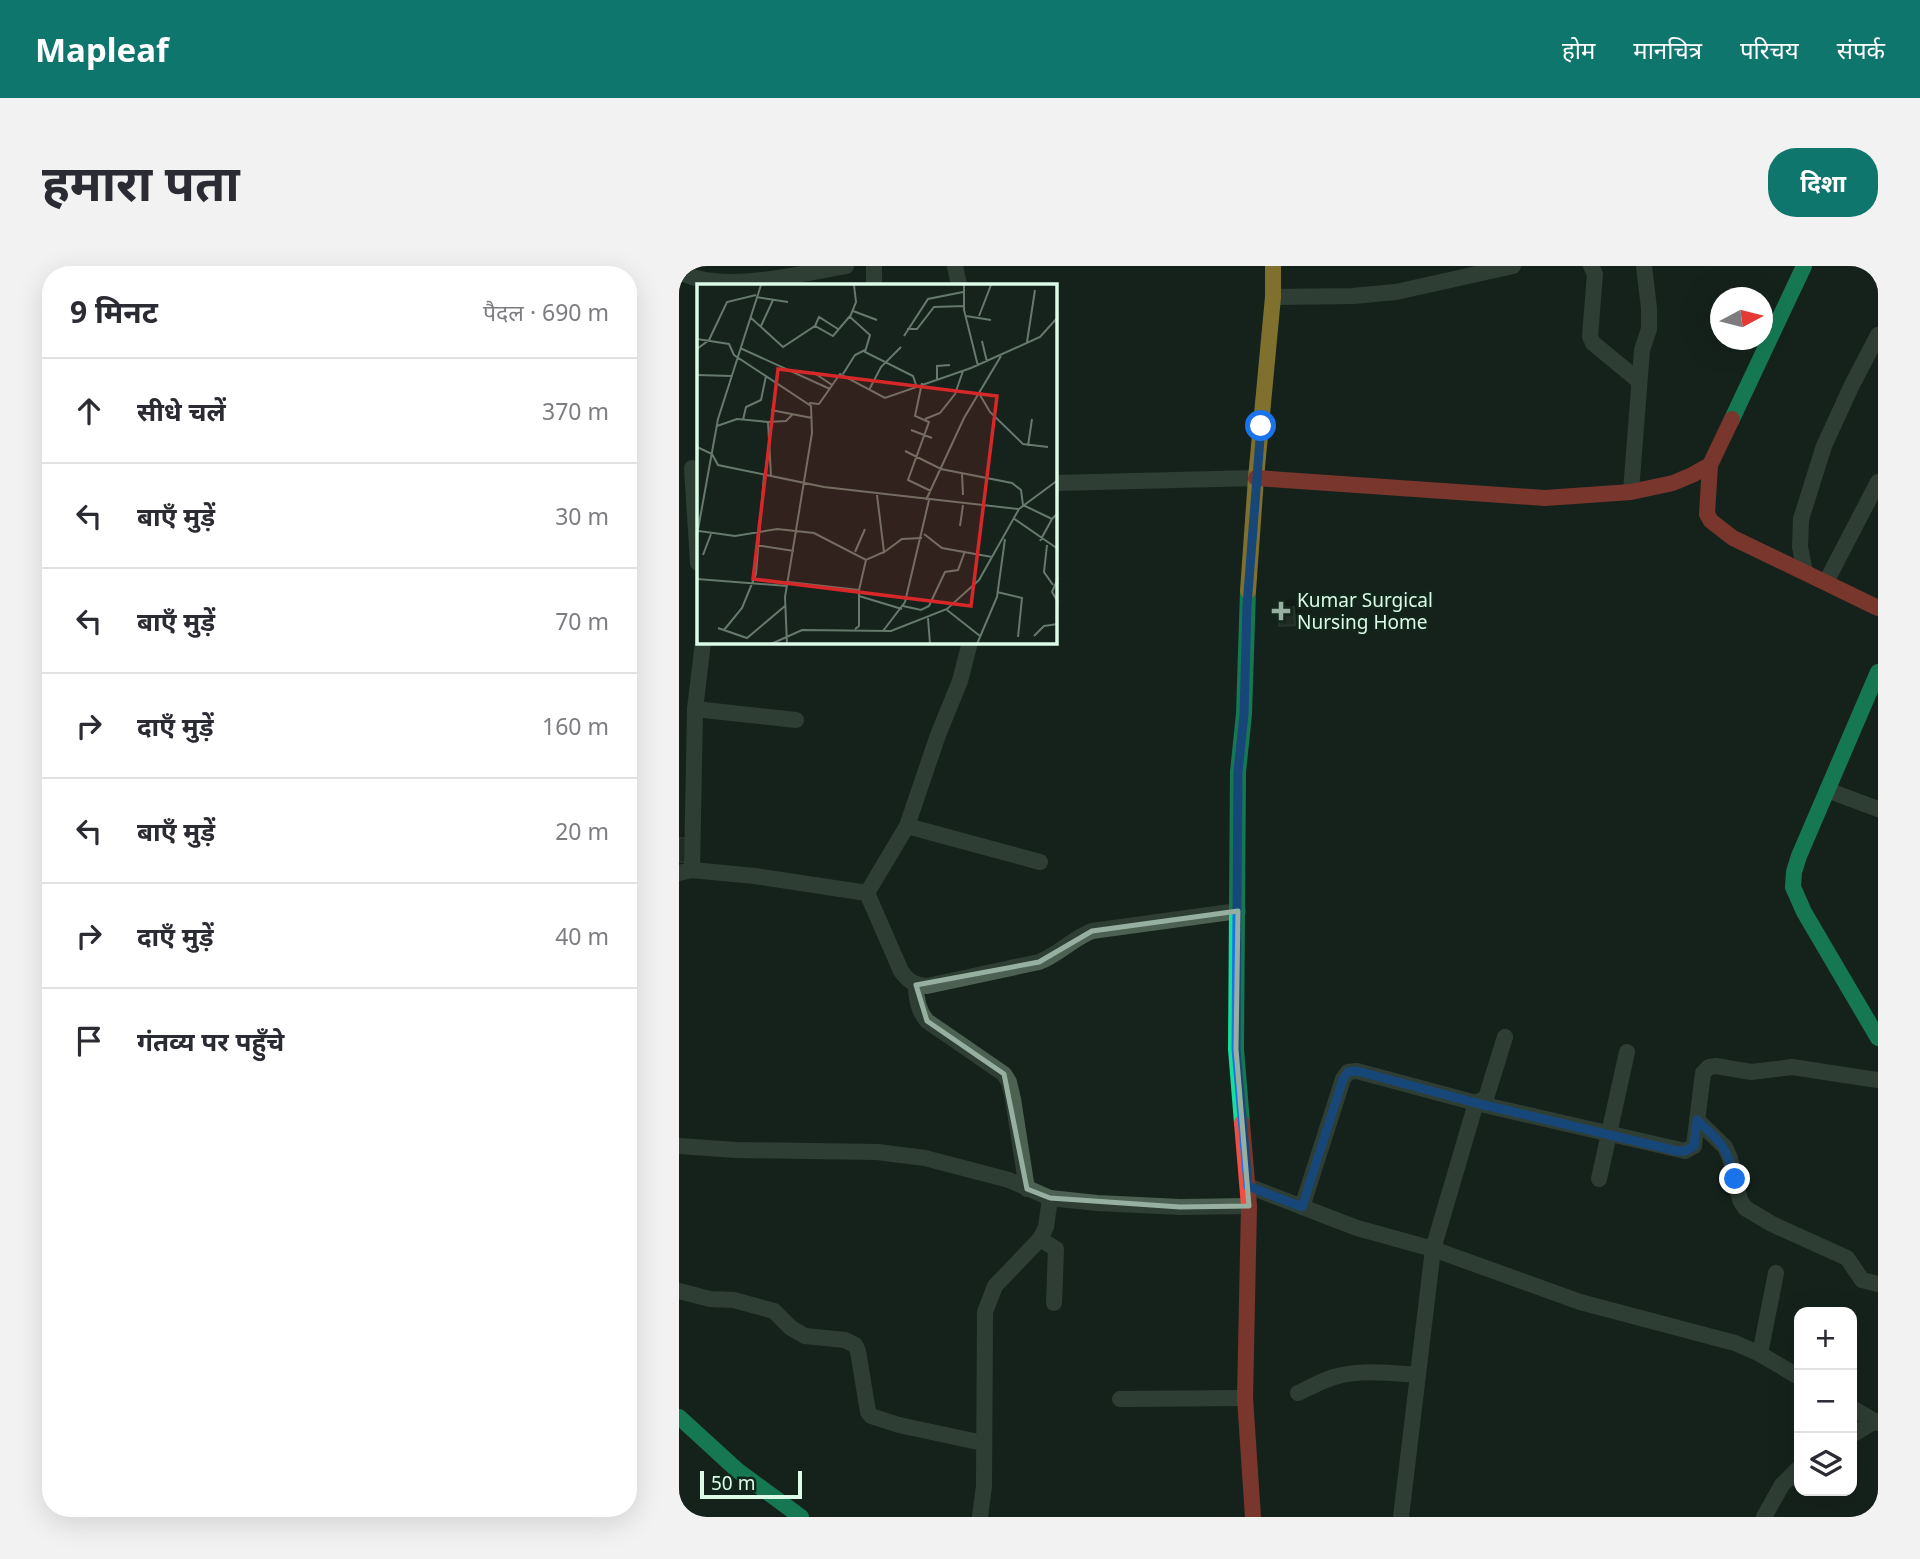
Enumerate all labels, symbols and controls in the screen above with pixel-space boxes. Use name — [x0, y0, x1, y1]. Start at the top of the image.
text: Mapleaf — [35, 27, 169, 72]
text: होम — [1562, 33, 1595, 66]
text: मानचित्र — [1633, 33, 1702, 66]
text: परिचय — [1740, 33, 1799, 66]
text: संपर्क — [1837, 33, 1885, 66]
button: दिशा — [1768, 148, 1878, 217]
text: हमारा पता — [42, 149, 240, 215]
inset map — [697, 284, 1057, 644]
north arrow — [1710, 287, 1773, 350]
text: 9 मिनट — [70, 291, 158, 332]
text: पैदल · 690 m — [483, 296, 609, 328]
icon: ahead — [70, 392, 108, 430]
text: सीधे चलें — [137, 393, 226, 429]
text: 370 m — [542, 395, 609, 427]
route start — [1245, 410, 1276, 441]
icon: left — [70, 497, 108, 535]
text: बाएँ मुड़ें — [137, 498, 215, 534]
text: 30 m — [555, 500, 609, 532]
place label: Kumar Surgical Nursing Home — [1297, 587, 1433, 635]
marker: Kumar Surgical Nursing Home — [1271, 601, 1291, 621]
icon: left — [70, 602, 108, 640]
text: बाएँ मुड़ें — [137, 603, 215, 639]
text: 70 m — [555, 605, 609, 637]
icon: right — [70, 707, 108, 745]
text: दाएँ मुड़ें — [137, 708, 214, 744]
text: 160 m — [542, 710, 609, 742]
icon: left — [70, 812, 108, 850]
text: बाएँ मुड़ें — [137, 813, 215, 849]
text: 20 m — [555, 815, 609, 847]
icon: right — [70, 917, 108, 955]
text: दाएँ मुड़ें — [137, 918, 214, 954]
text: 40 m — [555, 920, 609, 952]
icon: arrive — [70, 1022, 108, 1060]
text: गंतव्य पर पहुँचे — [137, 1023, 284, 1059]
route end — [1719, 1163, 1750, 1194]
map controls — [1794, 1307, 1857, 1496]
button: + — [1794, 1307, 1857, 1370]
button: − — [1794, 1370, 1857, 1433]
button: layers — [1794, 1433, 1857, 1496]
scale bar — [700, 1468, 801, 1500]
text: 50 m — [711, 1470, 755, 1496]

